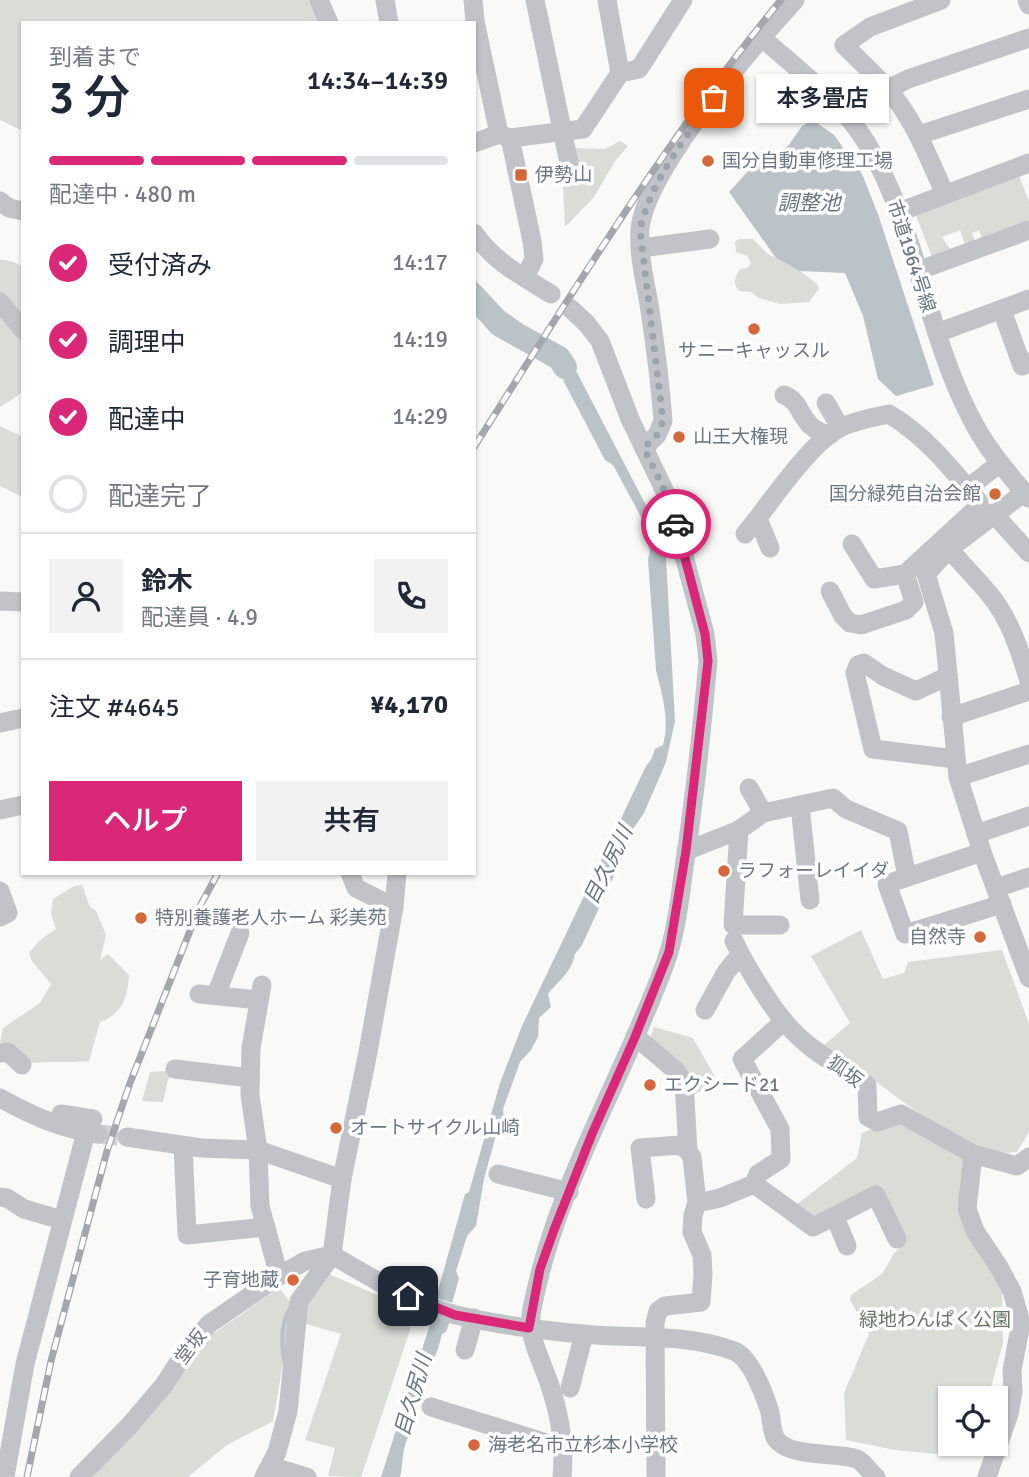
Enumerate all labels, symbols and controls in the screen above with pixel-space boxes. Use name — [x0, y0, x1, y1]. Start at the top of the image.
text: 到着まで — [49, 43, 141, 72]
text: 14:34–14:39 — [307, 65, 448, 97]
pin — [684, 68, 744, 128]
text: 3 分 — [49, 70, 130, 126]
callout: 本多畳店 — [756, 74, 889, 122]
icon: bag — [695, 79, 733, 117]
text: 本多畳店 — [777, 84, 869, 113]
place label: 国分自動車修理工場 — [722, 149, 893, 173]
marker: 国分自動車修理工場 — [700, 153, 716, 169]
place label: 伊勢山 — [535, 163, 592, 187]
marker: 伊勢山 — [513, 167, 529, 183]
text: 配達中 · 480 m — [49, 180, 196, 209]
water label: 調整池 — [778, 190, 842, 216]
street label: 市道1964号線 — [882, 197, 940, 315]
icon: check — [49, 244, 87, 282]
text: 14:17 — [392, 248, 448, 277]
text: 受付済み — [108, 250, 212, 282]
icon: check — [49, 321, 87, 359]
marker: サニーキャッスル — [746, 321, 762, 337]
text: 14:19 — [392, 325, 448, 354]
text: 調理中 — [108, 327, 186, 359]
place label: サニーキャッスル — [678, 339, 830, 363]
icon: check — [49, 398, 87, 436]
text: 14:29 — [392, 402, 448, 431]
text: 配達中 — [108, 404, 186, 436]
place label: 山王大権現 — [693, 425, 788, 449]
marker: 山王大権現 — [671, 429, 687, 445]
text: 配達完了 — [108, 481, 212, 513]
place label: 国分緑苑自治会館 — [829, 482, 981, 506]
marker: 国分緑苑自治会館 — [987, 486, 1003, 502]
courier — [641, 489, 711, 559]
icon: car — [657, 505, 695, 543]
button: person — [49, 559, 123, 633]
button: phone — [374, 559, 448, 633]
text: 鈴木 — [141, 566, 193, 598]
text: 配達員 · 4.9 — [141, 603, 258, 632]
text: ¥4,170 — [370, 689, 448, 721]
text: 注文 #4645 — [49, 692, 180, 724]
button: ヘルプ — [49, 781, 242, 861]
button: 共有 — [256, 781, 448, 861]
water label: 目久尻川 — [578, 820, 639, 908]
place label: ラフォーレイイダ — [738, 859, 889, 883]
marker: ラフォーレイイダ — [716, 863, 732, 879]
place label: 特別養護老人ホーム 彩美苑 — [155, 906, 387, 930]
marker: 特別養護老人ホーム 彩美苑 — [133, 910, 149, 926]
place label: 自然寺 — [909, 925, 966, 949]
marker: 自然寺 — [972, 929, 988, 945]
street label: 狐坂 — [823, 1051, 867, 1093]
place label: エクシード21 — [664, 1073, 780, 1097]
marker: エクシード21 — [642, 1077, 658, 1093]
place label: オートサイクル山崎 — [350, 1116, 520, 1140]
marker: オートサイクル山崎 — [328, 1120, 344, 1136]
pin — [378, 1266, 438, 1326]
place label: 子育地蔵 — [203, 1268, 279, 1292]
marker: 子育地蔵 — [285, 1272, 301, 1288]
icon: home — [389, 1277, 427, 1315]
park label: 緑地わんぱく公園 — [859, 1308, 1011, 1332]
street label: 堂坂 — [170, 1325, 212, 1369]
water label: 目久尻川 — [389, 1349, 438, 1439]
map controls — [938, 1386, 1008, 1456]
button: locate — [938, 1386, 1008, 1456]
place label: 海老名市立杉本小学校 — [488, 1433, 678, 1457]
marker: 海老名市立杉本小学校 — [466, 1437, 482, 1453]

